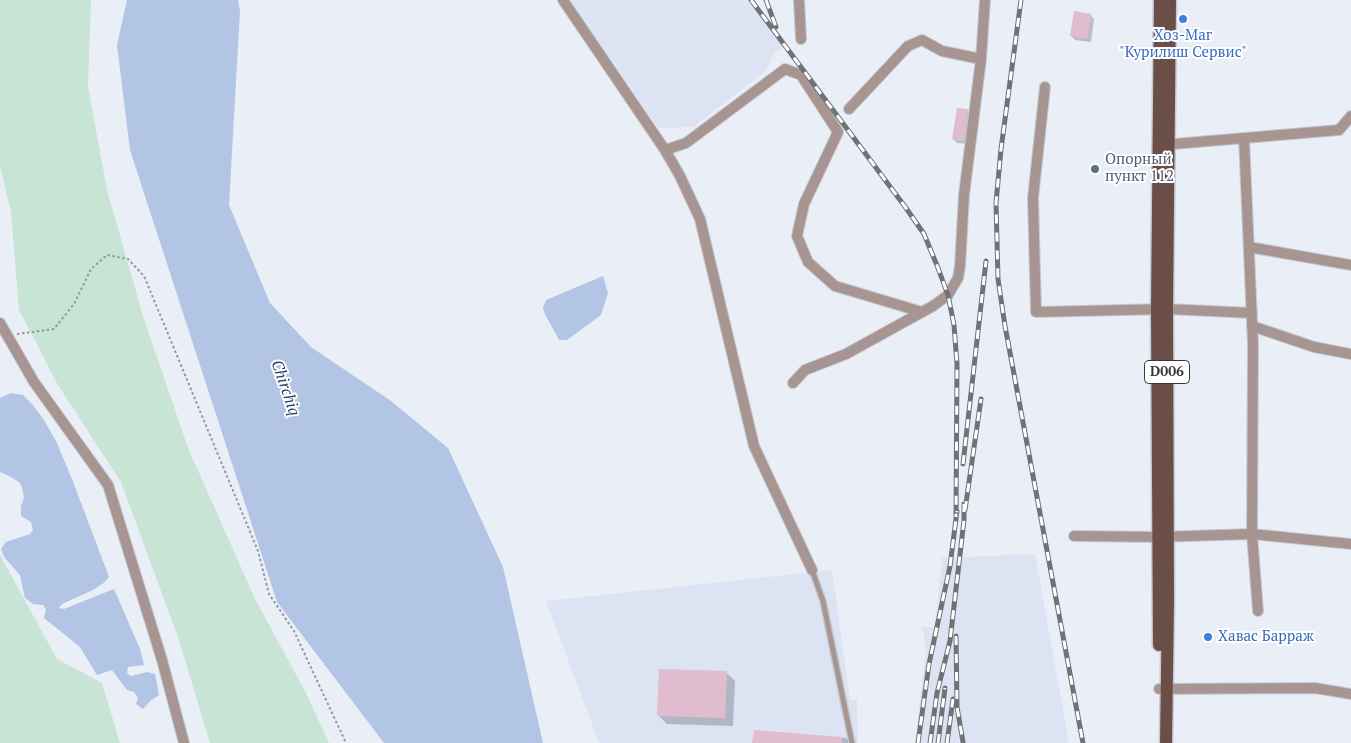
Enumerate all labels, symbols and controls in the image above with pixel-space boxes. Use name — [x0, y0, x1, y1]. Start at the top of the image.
marker: Хоз-Маг "Курилиш Сервис" — [1177, 13, 1189, 25]
place label: Хоз-Маг "Курилиш Сервис" — [1119, 27, 1247, 62]
place label: Опорный пункт 112 — [1105, 151, 1174, 186]
marker: Опорный пункт 112 — [1089, 163, 1101, 175]
water label: Chirchiq — [267, 358, 303, 418]
road number: D006 — [1144, 361, 1190, 384]
place label: Хавас Барраж — [1218, 628, 1314, 646]
marker: Хавас Барраж — [1202, 631, 1214, 643]

